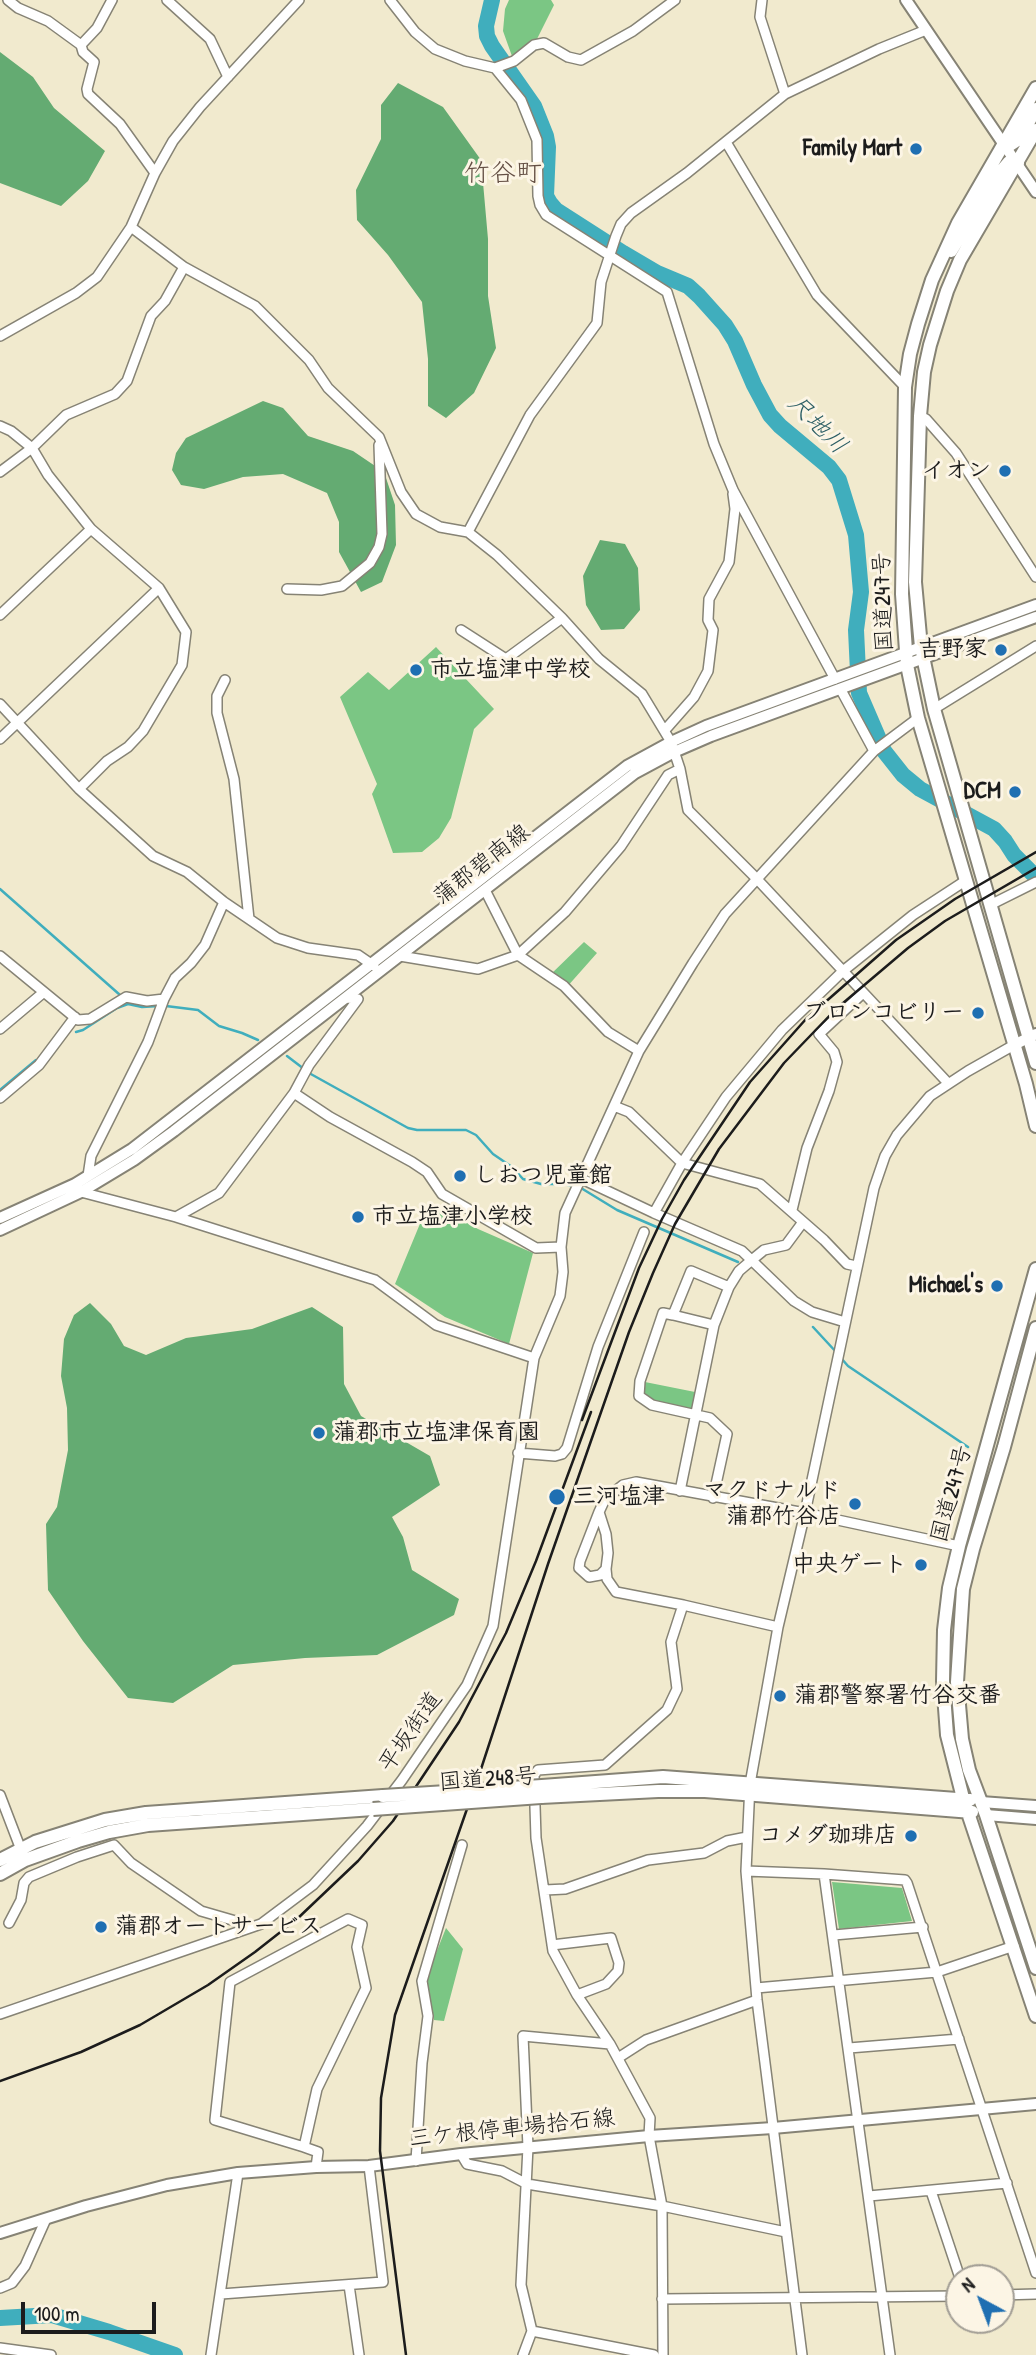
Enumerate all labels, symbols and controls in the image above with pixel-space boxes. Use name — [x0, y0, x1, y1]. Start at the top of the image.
place label: Family Mart — [803, 135, 902, 163]
marker: Family Mart — [908, 141, 924, 157]
district label: 竹谷町 — [464, 158, 542, 190]
water label: 尺地川 — [781, 389, 853, 461]
place label: イオン — [922, 457, 991, 485]
marker: イオン — [997, 463, 1013, 479]
street label: 国道247号 — [868, 552, 900, 652]
place label: 吉野家 — [918, 636, 987, 664]
marker: 吉野家 — [993, 642, 1009, 658]
place label: 市立塩津中学校 — [430, 656, 591, 684]
marker: 市立塩津中学校 — [408, 662, 424, 678]
place label: DCM — [964, 778, 1001, 806]
marker: DCM — [1007, 784, 1023, 800]
street label: 蒲郡碧南線 — [428, 819, 536, 911]
place label: ブロンコビリー — [803, 999, 964, 1027]
marker: ブロンコビリー — [970, 1005, 986, 1021]
place label: しおつ児童館 — [474, 1162, 612, 1190]
marker: しおつ児童館 — [452, 1168, 468, 1184]
place label: 市立塩津小学校 — [372, 1203, 533, 1231]
marker: 市立塩津小学校 — [350, 1209, 366, 1225]
place label: Michael's — [909, 1272, 983, 1300]
marker: Michael's — [989, 1278, 1005, 1294]
place label: 蒲郡市立塩津保育園 — [333, 1419, 540, 1447]
marker: 蒲郡市立塩津保育園 — [311, 1425, 327, 1441]
street label: 国道247号 — [926, 1442, 978, 1546]
place label: マクドナルド 蒲郡竹谷店 — [703, 1477, 841, 1531]
place label: 三河塩津 — [573, 1483, 665, 1511]
marker: 三河塩津 — [547, 1487, 567, 1507]
marker: マクドナルド 蒲郡竹谷店 — [847, 1496, 863, 1512]
place label: 中央ゲート — [792, 1551, 907, 1579]
marker: 中央ゲート — [913, 1557, 929, 1573]
place label: 蒲郡警察署竹谷交番 — [794, 1682, 1001, 1710]
street label: 平坂街道 — [373, 1686, 449, 1778]
marker: 蒲郡警察署竹谷交番 — [772, 1688, 788, 1704]
street label: 国道248号 — [438, 1763, 538, 1797]
place label: コメダ珈琲店 — [759, 1822, 897, 1850]
marker: コメダ珈琲店 — [903, 1828, 919, 1844]
place label: 蒲郡オートサービス — [115, 1913, 322, 1941]
marker: 蒲郡オートサービス — [93, 1919, 109, 1935]
street label: 三ケ根停車場拾石線 — [408, 2104, 616, 2154]
north arrow — [945, 2264, 1015, 2334]
text: N — [955, 2272, 980, 2298]
scale bar — [24, 2288, 159, 2332]
text: 100 m — [34, 2299, 80, 2328]

